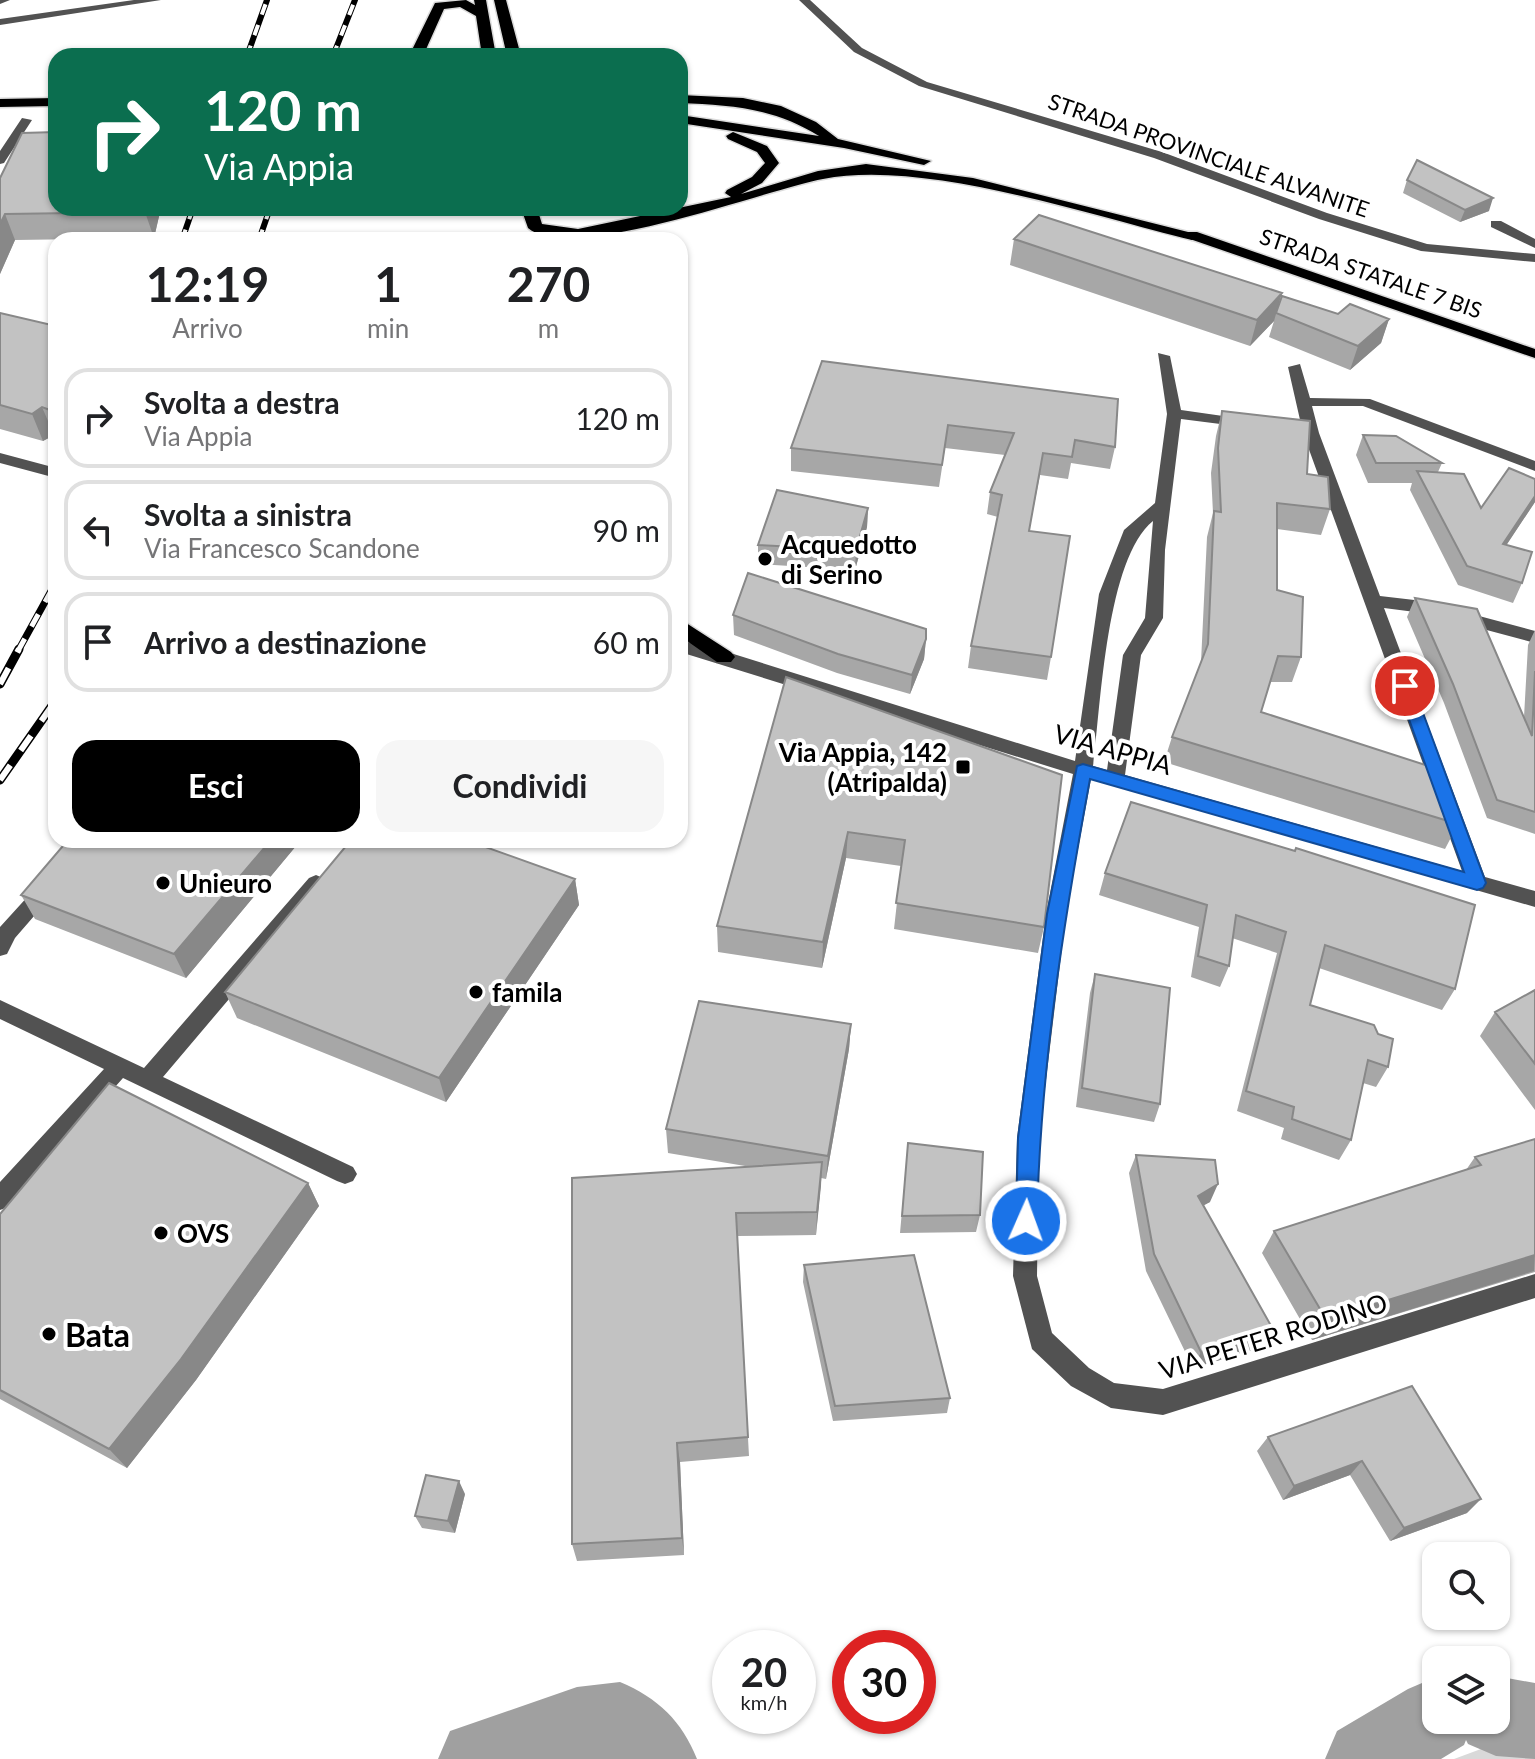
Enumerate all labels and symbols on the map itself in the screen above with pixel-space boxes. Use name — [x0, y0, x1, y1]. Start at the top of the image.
street label: STRADA PROVINCIALE ALVANITE — [1045, 87, 1373, 223]
street label: STRADA STATALE 7 BIS — [1256, 222, 1486, 324]
place label: Acquedotto di Serino — [780, 528, 917, 590]
marker: Acquedotto di Serino — [756, 550, 774, 568]
pin — [1371, 652, 1439, 720]
street label: VIA APPIA — [1050, 717, 1176, 781]
place label: Via Appia, 142 (Atripalda) — [778, 736, 947, 798]
marker: Via Appia, 142 (Atripalda) — [954, 758, 972, 776]
place label: Unieuro — [179, 867, 272, 899]
marker: Unieuro — [154, 874, 172, 892]
place label: famila — [492, 976, 563, 1008]
marker: famila — [467, 983, 485, 1001]
position arrow — [984, 1179, 1068, 1263]
place label: OVS — [177, 1217, 229, 1249]
marker: OVS — [152, 1224, 170, 1242]
street label: VIA PETER RODINO — [1155, 1286, 1391, 1386]
place label: Bata — [65, 1315, 130, 1354]
marker: Bata — [40, 1325, 58, 1343]
speed limit sign: 30 — [832, 1630, 936, 1734]

